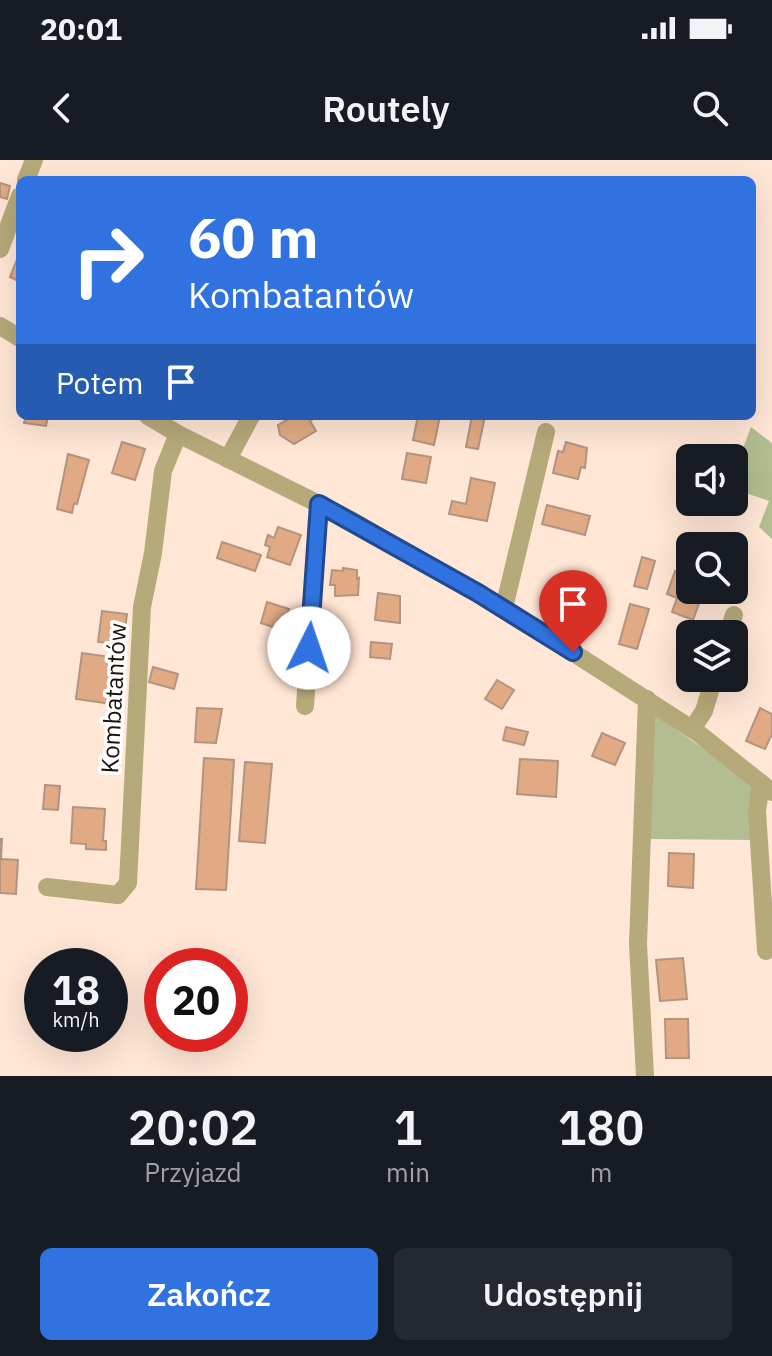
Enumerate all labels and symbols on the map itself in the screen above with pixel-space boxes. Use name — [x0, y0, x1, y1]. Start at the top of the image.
pin — [539, 570, 607, 652]
position arrow — [267, 606, 351, 690]
street label: Kombatantów — [93, 622, 133, 774]
speed limit sign: 20 — [144, 948, 248, 1052]

